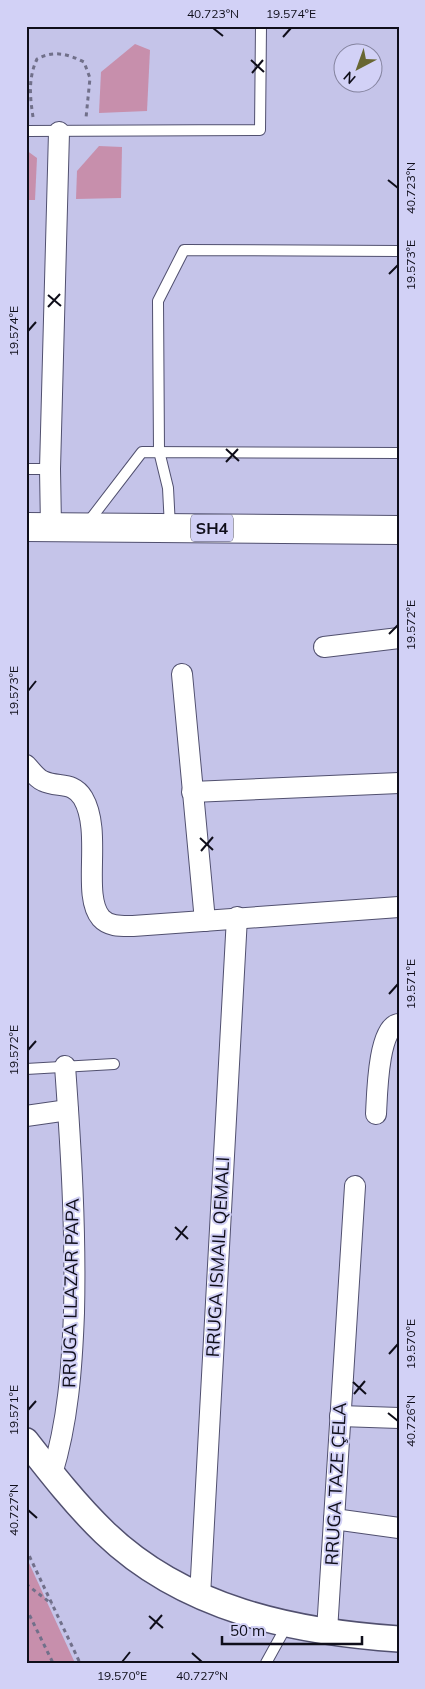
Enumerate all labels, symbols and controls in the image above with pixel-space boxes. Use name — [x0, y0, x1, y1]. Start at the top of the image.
text: 40.723°N — [187, 6, 239, 21]
text: 19.574°E — [266, 6, 316, 21]
north arrow — [332, 42, 382, 92]
text: N — [340, 68, 359, 88]
text: 40.723°N — [403, 162, 418, 214]
text: 19.573°E — [403, 240, 418, 290]
text: 19.574°E — [6, 306, 21, 356]
road number: SH4 — [191, 514, 233, 542]
text: 19.572°E — [403, 600, 418, 650]
text: 19.573°E — [6, 666, 21, 716]
text: 19.571°E — [403, 959, 418, 1009]
text: 19.572°E — [6, 1025, 21, 1075]
street label: RRUGA ISMAIL QEMALI — [201, 1156, 234, 1358]
street label: RRUGA LLAZAR PAPA — [57, 1198, 84, 1388]
text: 19.570°E — [403, 1319, 418, 1369]
text: 19.571°E — [6, 1385, 21, 1435]
text: 40.726°N — [403, 1395, 418, 1447]
street label: RRUGA TAZE ÇELA — [320, 1402, 351, 1566]
text: 40.727°N — [6, 1484, 21, 1536]
scale bar — [222, 1614, 362, 1646]
text: 50 m — [230, 1621, 265, 1640]
text: 19.570°E — [97, 1668, 147, 1683]
text: 40.727°N — [176, 1668, 228, 1683]

